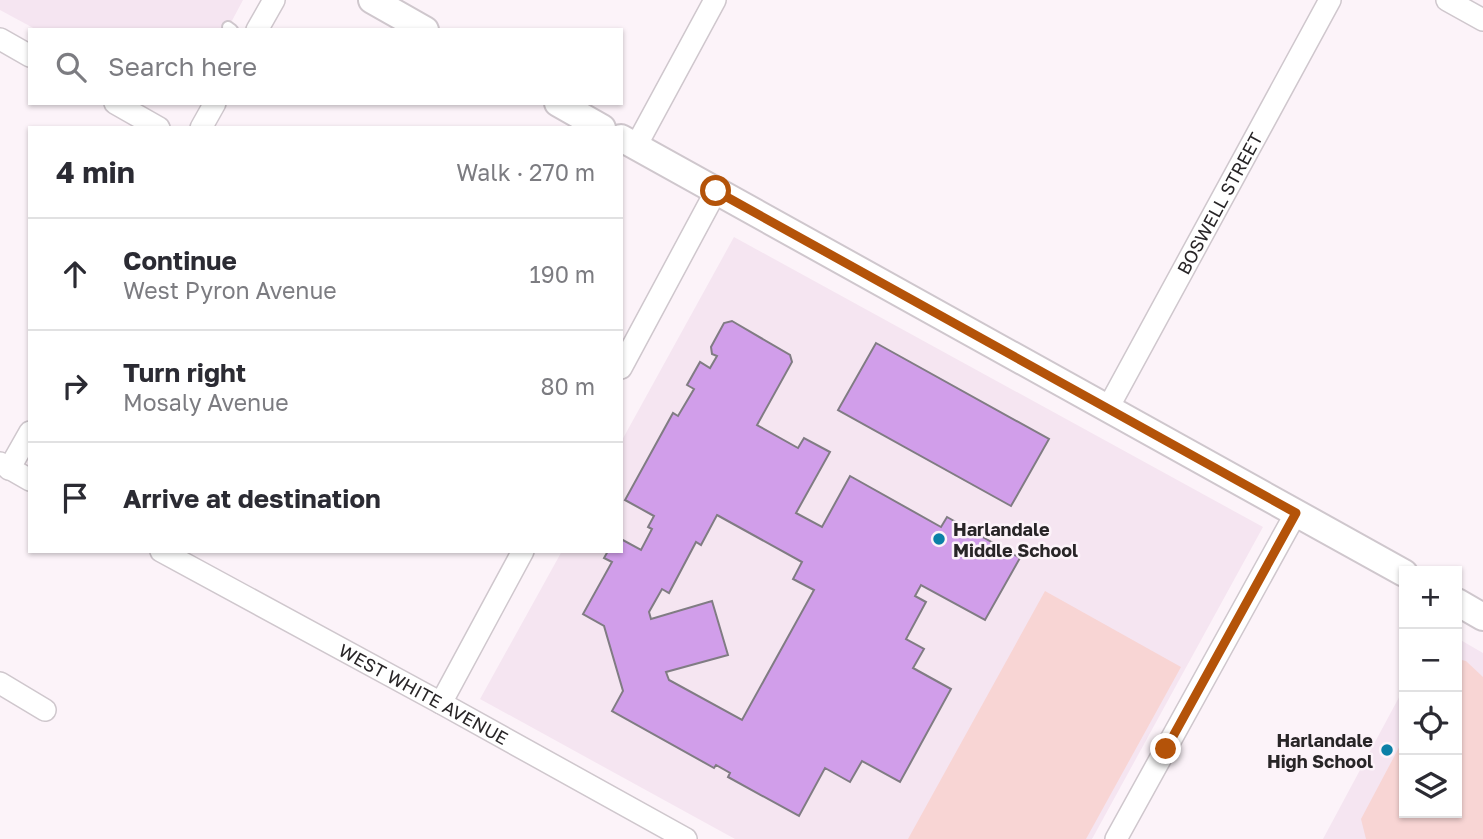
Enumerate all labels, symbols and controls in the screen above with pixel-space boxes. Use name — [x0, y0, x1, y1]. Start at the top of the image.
search box — [28, 28, 623, 105]
icon: search — [52, 48, 90, 86]
text: Search here — [108, 51, 257, 82]
street label: BOSWELL STREET — [1172, 129, 1267, 278]
text: 4 min — [56, 154, 135, 190]
text: Walk · 270 m — [456, 158, 595, 186]
route start — [700, 175, 731, 206]
text: Continue — [123, 245, 237, 276]
icon: ahead — [56, 255, 94, 293]
text: 190 m — [530, 260, 595, 288]
text: West Pyron Avenue — [123, 276, 337, 304]
text: Turn right — [123, 357, 246, 388]
icon: right — [56, 367, 94, 405]
text: 80 m — [541, 372, 595, 400]
text: Mosaly Avenue — [123, 388, 289, 416]
icon: arrive — [56, 479, 94, 517]
text: Arrive at destination — [123, 483, 381, 514]
place label: Harlandale Middle School — [953, 518, 1078, 561]
marker: Harlandale Middle School — [931, 531, 947, 547]
map controls — [1399, 566, 1462, 818]
button: + — [1399, 566, 1462, 629]
button: − — [1399, 629, 1462, 692]
street label: WEST WHITE AVENUE — [335, 639, 512, 749]
button: locate — [1399, 692, 1462, 755]
place label: Harlandale High School — [1267, 729, 1373, 772]
route end — [1150, 733, 1181, 764]
marker: Harlandale High School — [1379, 742, 1395, 758]
button: layers — [1399, 755, 1462, 818]

